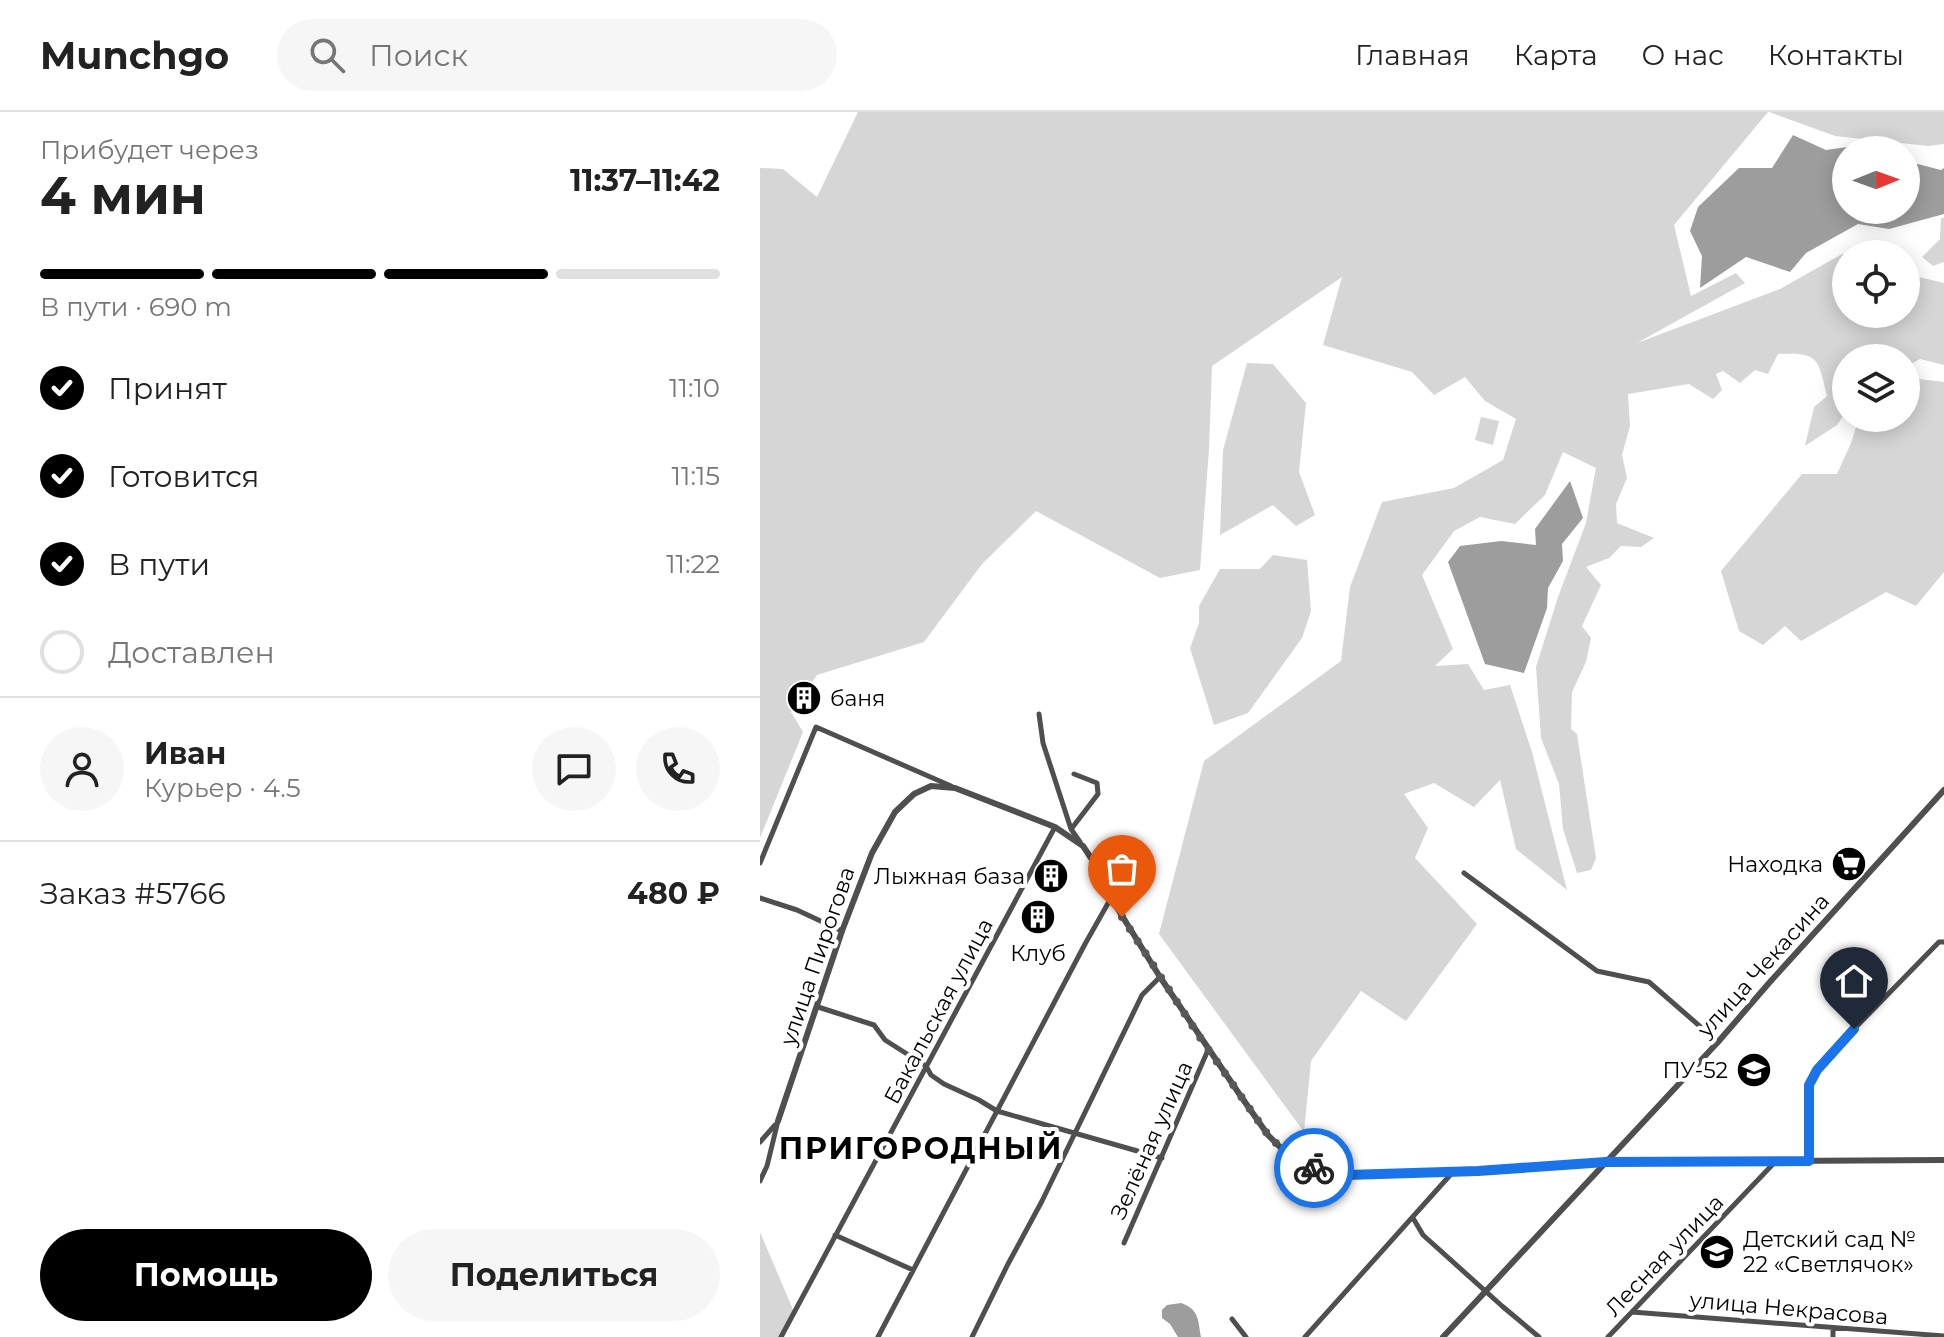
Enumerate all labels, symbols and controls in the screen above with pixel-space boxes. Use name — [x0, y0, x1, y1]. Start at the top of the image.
search box — [277, 19, 837, 91]
text: Munchgo — [40, 32, 229, 79]
icon: search — [305, 33, 349, 77]
text: Поиск — [369, 37, 468, 74]
text: Главная — [1355, 38, 1470, 72]
text: Карта — [1514, 38, 1598, 72]
text: О нас — [1642, 38, 1724, 72]
text: Контакты — [1768, 38, 1904, 72]
text: Прибудет через — [40, 134, 259, 166]
north arrow — [1832, 136, 1920, 224]
map controls — [1832, 136, 1920, 432]
text: 11:37–11:42 — [570, 162, 720, 199]
text: 4 мин — [40, 164, 206, 227]
button: locate — [1832, 240, 1920, 328]
text: В пути · 690 m — [40, 291, 232, 323]
button: layers — [1832, 344, 1920, 432]
icon: check — [40, 366, 84, 410]
text: Принят — [108, 370, 227, 407]
text: 11:10 — [669, 372, 720, 404]
icon: check — [40, 454, 84, 498]
text: Готовится — [108, 458, 260, 495]
text: 11:15 — [672, 460, 720, 492]
icon: check — [40, 542, 84, 586]
text: В пути — [108, 546, 210, 583]
text: 11:22 — [666, 548, 720, 580]
text: Доставлен — [108, 634, 275, 671]
building icon: баня — [785, 679, 823, 717]
place label: баня — [830, 685, 885, 712]
button: person — [40, 727, 124, 811]
button: chat — [532, 727, 616, 811]
button: phone — [636, 727, 720, 811]
text: Иван — [144, 735, 226, 772]
text: Курьер · 4.5 — [144, 772, 301, 804]
pin — [1088, 835, 1156, 917]
supermarket icon: Находка — [1830, 845, 1868, 883]
icon: bag — [1100, 847, 1144, 891]
place label: Находка — [1727, 851, 1823, 878]
building icon: Лыжная база — [1032, 857, 1070, 895]
street label: улица Пирогова — [774, 863, 861, 1050]
place label: Лыжная база — [874, 863, 1025, 890]
text: Заказ #5766 — [40, 875, 226, 912]
text: 480 ₽ — [627, 875, 720, 912]
street label: улица Чекасина — [1691, 888, 1835, 1044]
building icon: Клуб — [1019, 898, 1057, 936]
street label: Бакальская улица — [878, 914, 999, 1109]
place label: Клуб — [1010, 940, 1066, 967]
pin — [1820, 947, 1888, 1029]
icon: home — [1832, 959, 1876, 1003]
school or university icon: ПУ-52 — [1735, 1051, 1773, 1089]
street label: Зелёная улица — [1105, 1057, 1198, 1223]
place label: ПУ-52 — [1663, 1057, 1728, 1084]
courier — [1274, 1128, 1354, 1208]
district label: ПРИГОРОДНЫЙ — [779, 1130, 1063, 1167]
icon: bike — [1292, 1146, 1336, 1190]
street label: Лесная улица — [1600, 1189, 1729, 1322]
place label: Детский сад № 22 «Светлячок» — [1743, 1226, 1916, 1278]
button: Помощь — [40, 1229, 372, 1321]
button: Поделиться — [388, 1229, 720, 1321]
school or university icon: Детский сад № 22 «Светлячок» — [1698, 1233, 1736, 1271]
street label: улица Некрасова — [1688, 1286, 1889, 1331]

